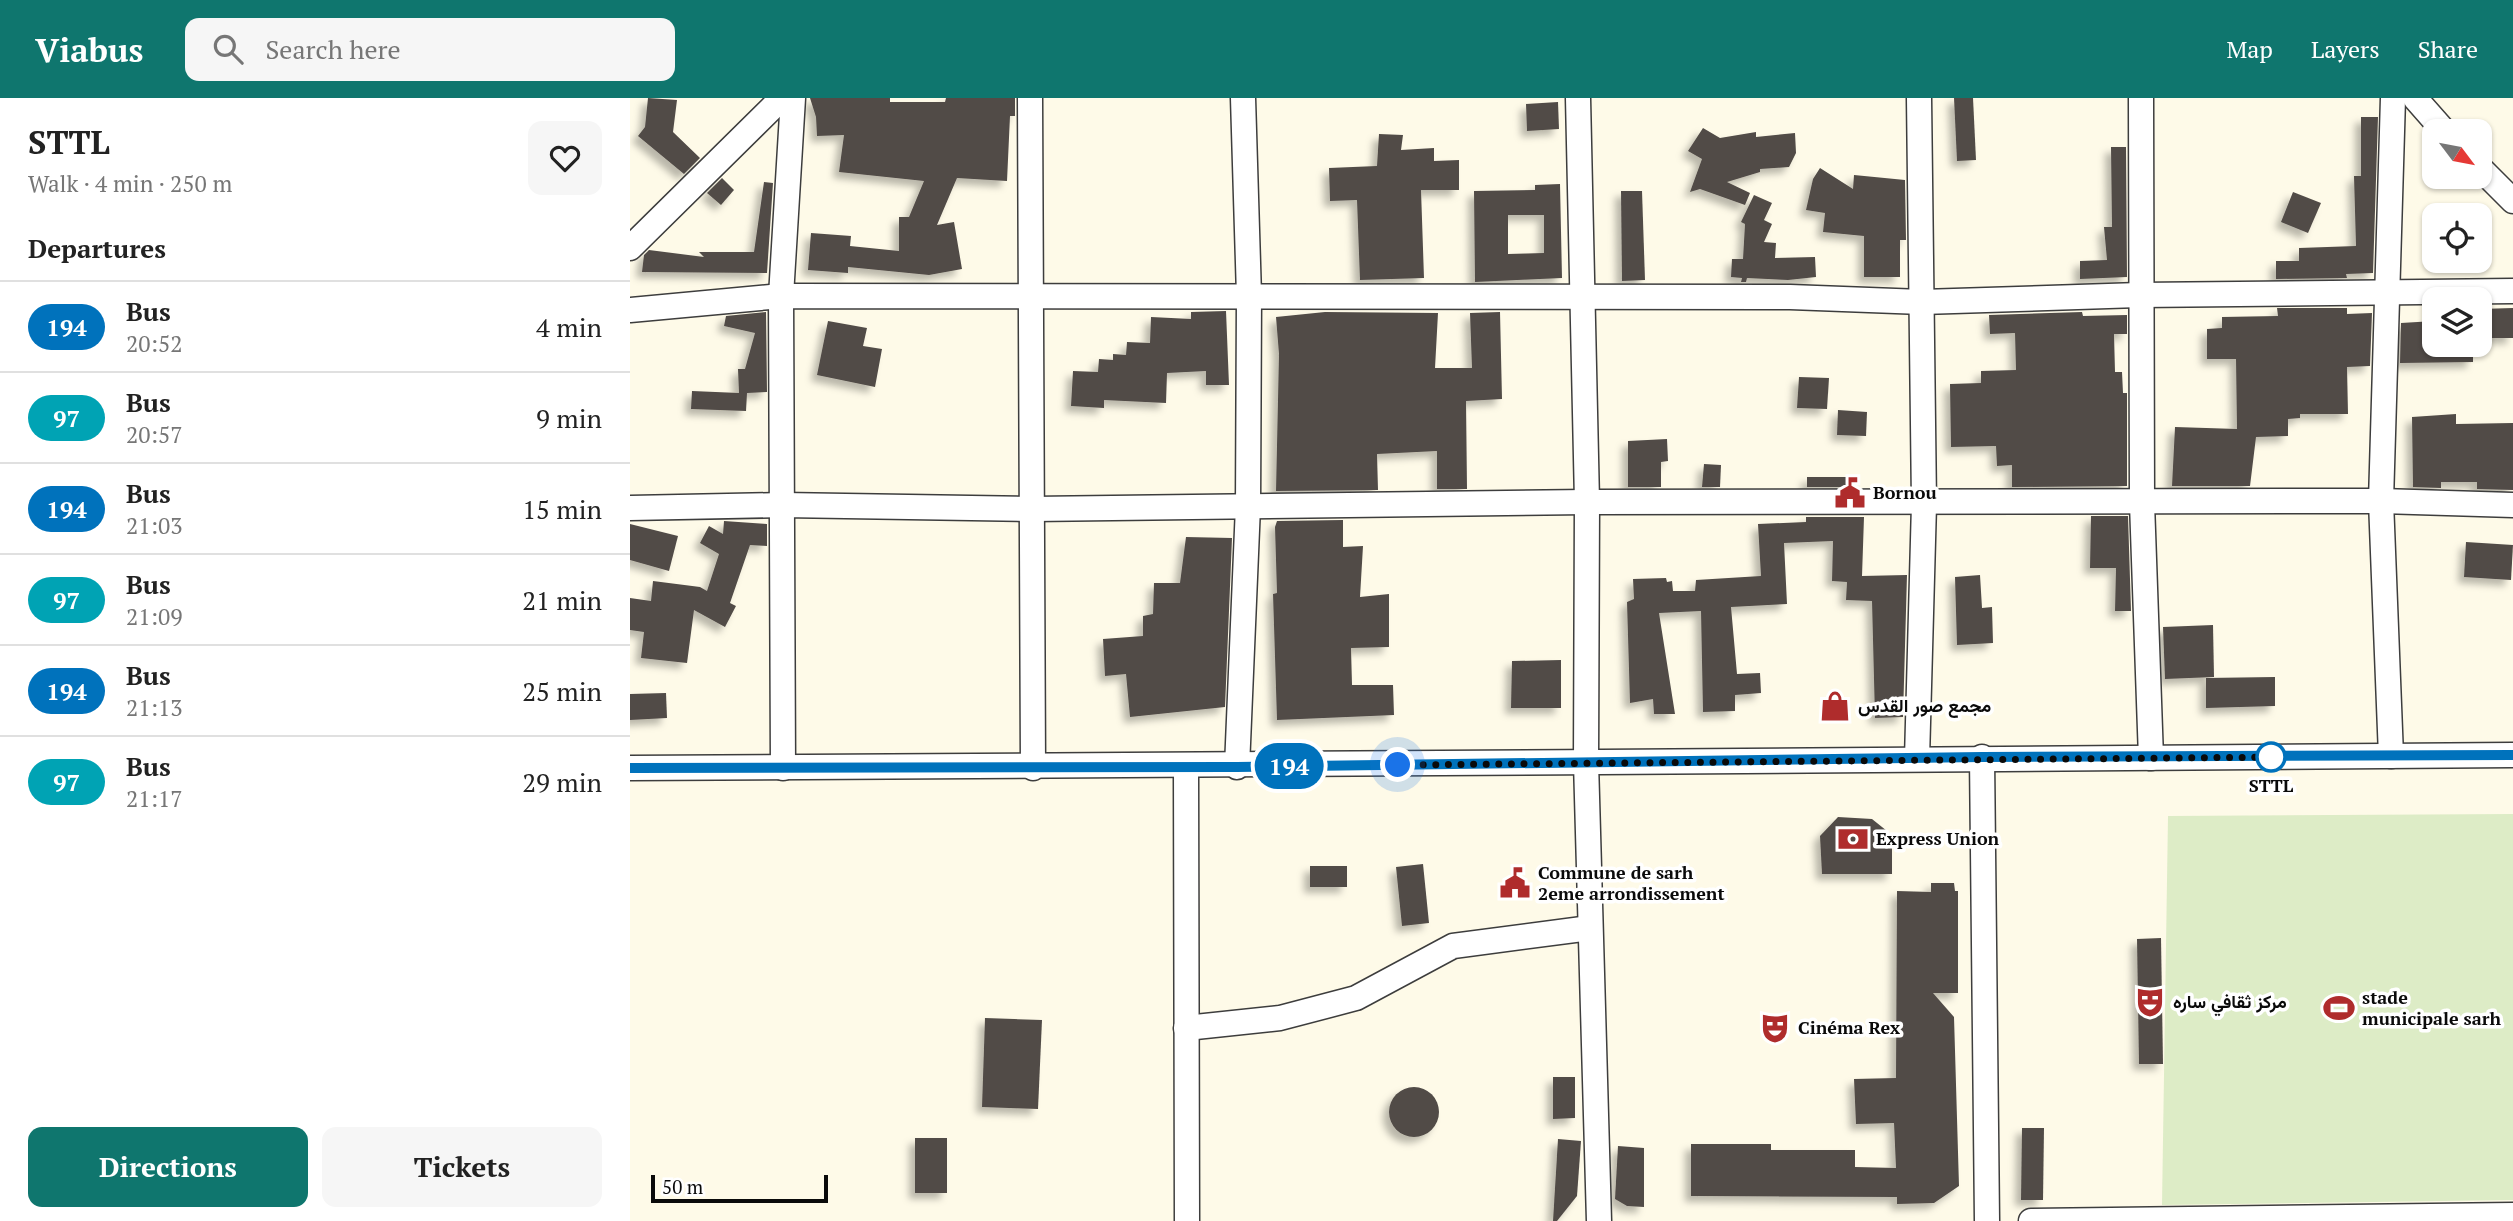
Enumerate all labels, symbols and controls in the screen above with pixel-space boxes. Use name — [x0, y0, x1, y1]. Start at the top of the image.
search box — [185, 18, 675, 81]
text: Viabus — [35, 28, 143, 71]
icon: search — [209, 30, 247, 68]
text: Search here — [265, 32, 401, 66]
text: Map — [2226, 33, 2273, 65]
text: Layers — [2311, 33, 2380, 65]
text: Share — [2418, 33, 2478, 65]
north arrow — [2422, 119, 2492, 189]
map controls — [2422, 119, 2492, 357]
text: STTL — [28, 120, 110, 163]
button: heart — [528, 121, 602, 195]
text: Walk · 4 min · 250 m — [28, 168, 232, 199]
button: locate — [2422, 203, 2492, 273]
text: Departures — [28, 231, 166, 265]
button: layers — [2422, 287, 2492, 357]
text: Bus — [126, 294, 171, 328]
text: 4 min — [536, 310, 602, 344]
text: 194 — [46, 311, 87, 343]
text: 20:52 — [126, 328, 183, 359]
text: Bus — [126, 385, 171, 419]
text: 9 min — [536, 401, 602, 435]
text: 97 — [53, 402, 80, 434]
text: 20:57 — [126, 419, 183, 450]
text: Bus — [126, 476, 171, 510]
public building icon: Bornou — [1833, 476, 1867, 510]
place label: Bornou — [1873, 480, 1937, 504]
text: 15 min — [522, 492, 602, 526]
text: 194 — [46, 493, 87, 525]
text: 21:03 — [126, 510, 183, 541]
text: Bus — [126, 567, 171, 601]
text: 21 min — [522, 583, 602, 617]
text: 97 — [53, 584, 80, 616]
text: 21:09 — [126, 601, 183, 632]
text: Bus — [126, 658, 171, 692]
text: 25 min — [522, 674, 602, 708]
text: 194 — [46, 675, 87, 707]
shop icon: مجمع صور القدس — [1818, 689, 1852, 723]
text: 21:13 — [126, 692, 183, 723]
place label: مجمع صور القدس — [1858, 693, 1992, 718]
marker: STTL — [2256, 742, 2286, 772]
line badge: 194 — [1249, 743, 1329, 789]
your location — [1380, 747, 1415, 782]
text: Bus — [126, 749, 171, 783]
text: 194 — [1269, 750, 1309, 782]
text: 29 min — [522, 765, 602, 799]
text: 97 — [53, 766, 80, 798]
place label: STTL — [2249, 773, 2294, 797]
text: 21:17 — [126, 783, 183, 814]
bank icon: Express Union — [1836, 822, 1870, 856]
place label: Express Union — [1876, 826, 2000, 850]
place label: Commune de sarh 2eme arrondissement — [1538, 860, 1725, 905]
public building icon: Commune de sarh 2eme arrondissement — [1498, 866, 1532, 900]
theatre icon: مركز ثقافي ساره — [2133, 985, 2167, 1019]
place label: stade municipale sarh — [2362, 985, 2501, 1030]
place label: مركز ثقافي ساره — [2173, 989, 2287, 1017]
sports icon: stade municipale sarh — [2322, 991, 2356, 1025]
theatre icon: Cinéma Rex — [1758, 1011, 1792, 1045]
place label: Cinéma Rex — [1798, 1015, 1900, 1039]
button: Directions — [28, 1127, 308, 1207]
button: Tickets — [322, 1127, 602, 1207]
scale bar — [651, 1172, 828, 1204]
text: 50 m — [662, 1174, 703, 1199]

